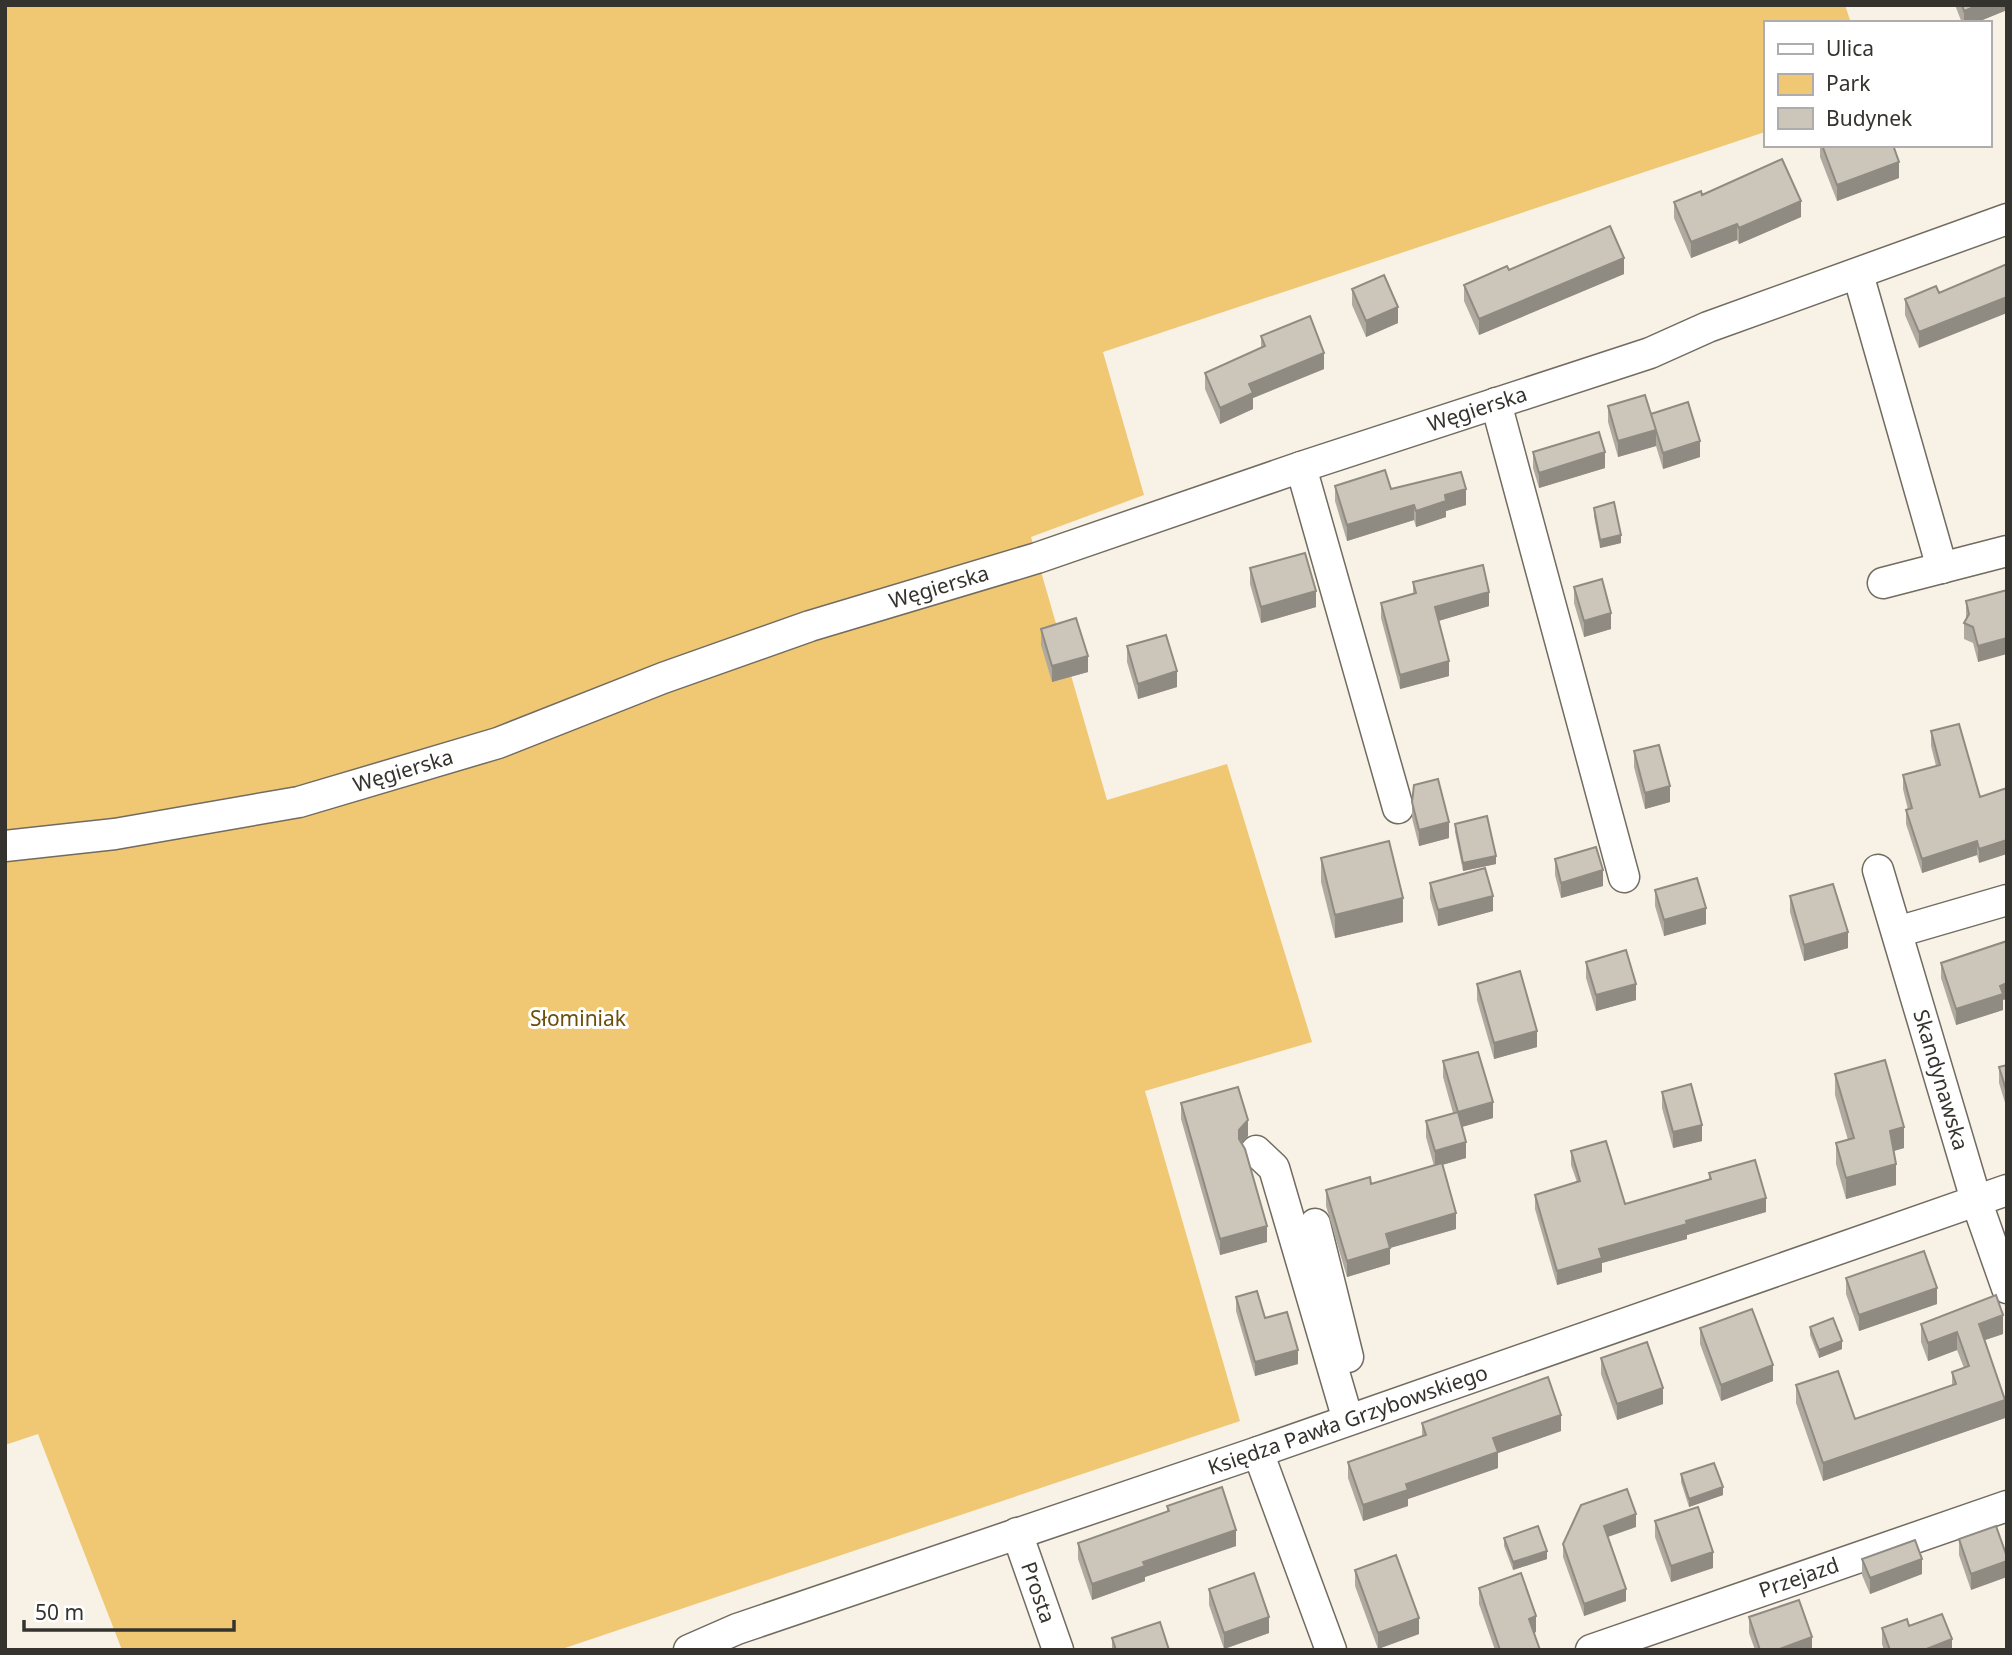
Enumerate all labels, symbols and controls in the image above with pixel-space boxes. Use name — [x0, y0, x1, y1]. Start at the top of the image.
legend — [1764, 21, 1991, 147]
text: Ulica — [1826, 34, 1874, 62]
text: Park — [1826, 69, 1871, 97]
text: Budynek — [1826, 104, 1913, 132]
street label: Węgierska — [1424, 379, 1530, 438]
street label: Węgierska — [885, 558, 992, 615]
street label: Węgierska — [349, 742, 456, 798]
park label: Słominiak — [530, 1004, 627, 1032]
street label: Skandynawska — [1907, 1006, 1975, 1153]
street label: Księdza Pawła Grzybowskiego — [1204, 1358, 1491, 1481]
street label: Przejazd — [1755, 1550, 1842, 1604]
street label: Prosta — [1015, 1558, 1062, 1627]
scale bar — [24, 1588, 234, 1632]
text: 50 m — [35, 1598, 84, 1626]

